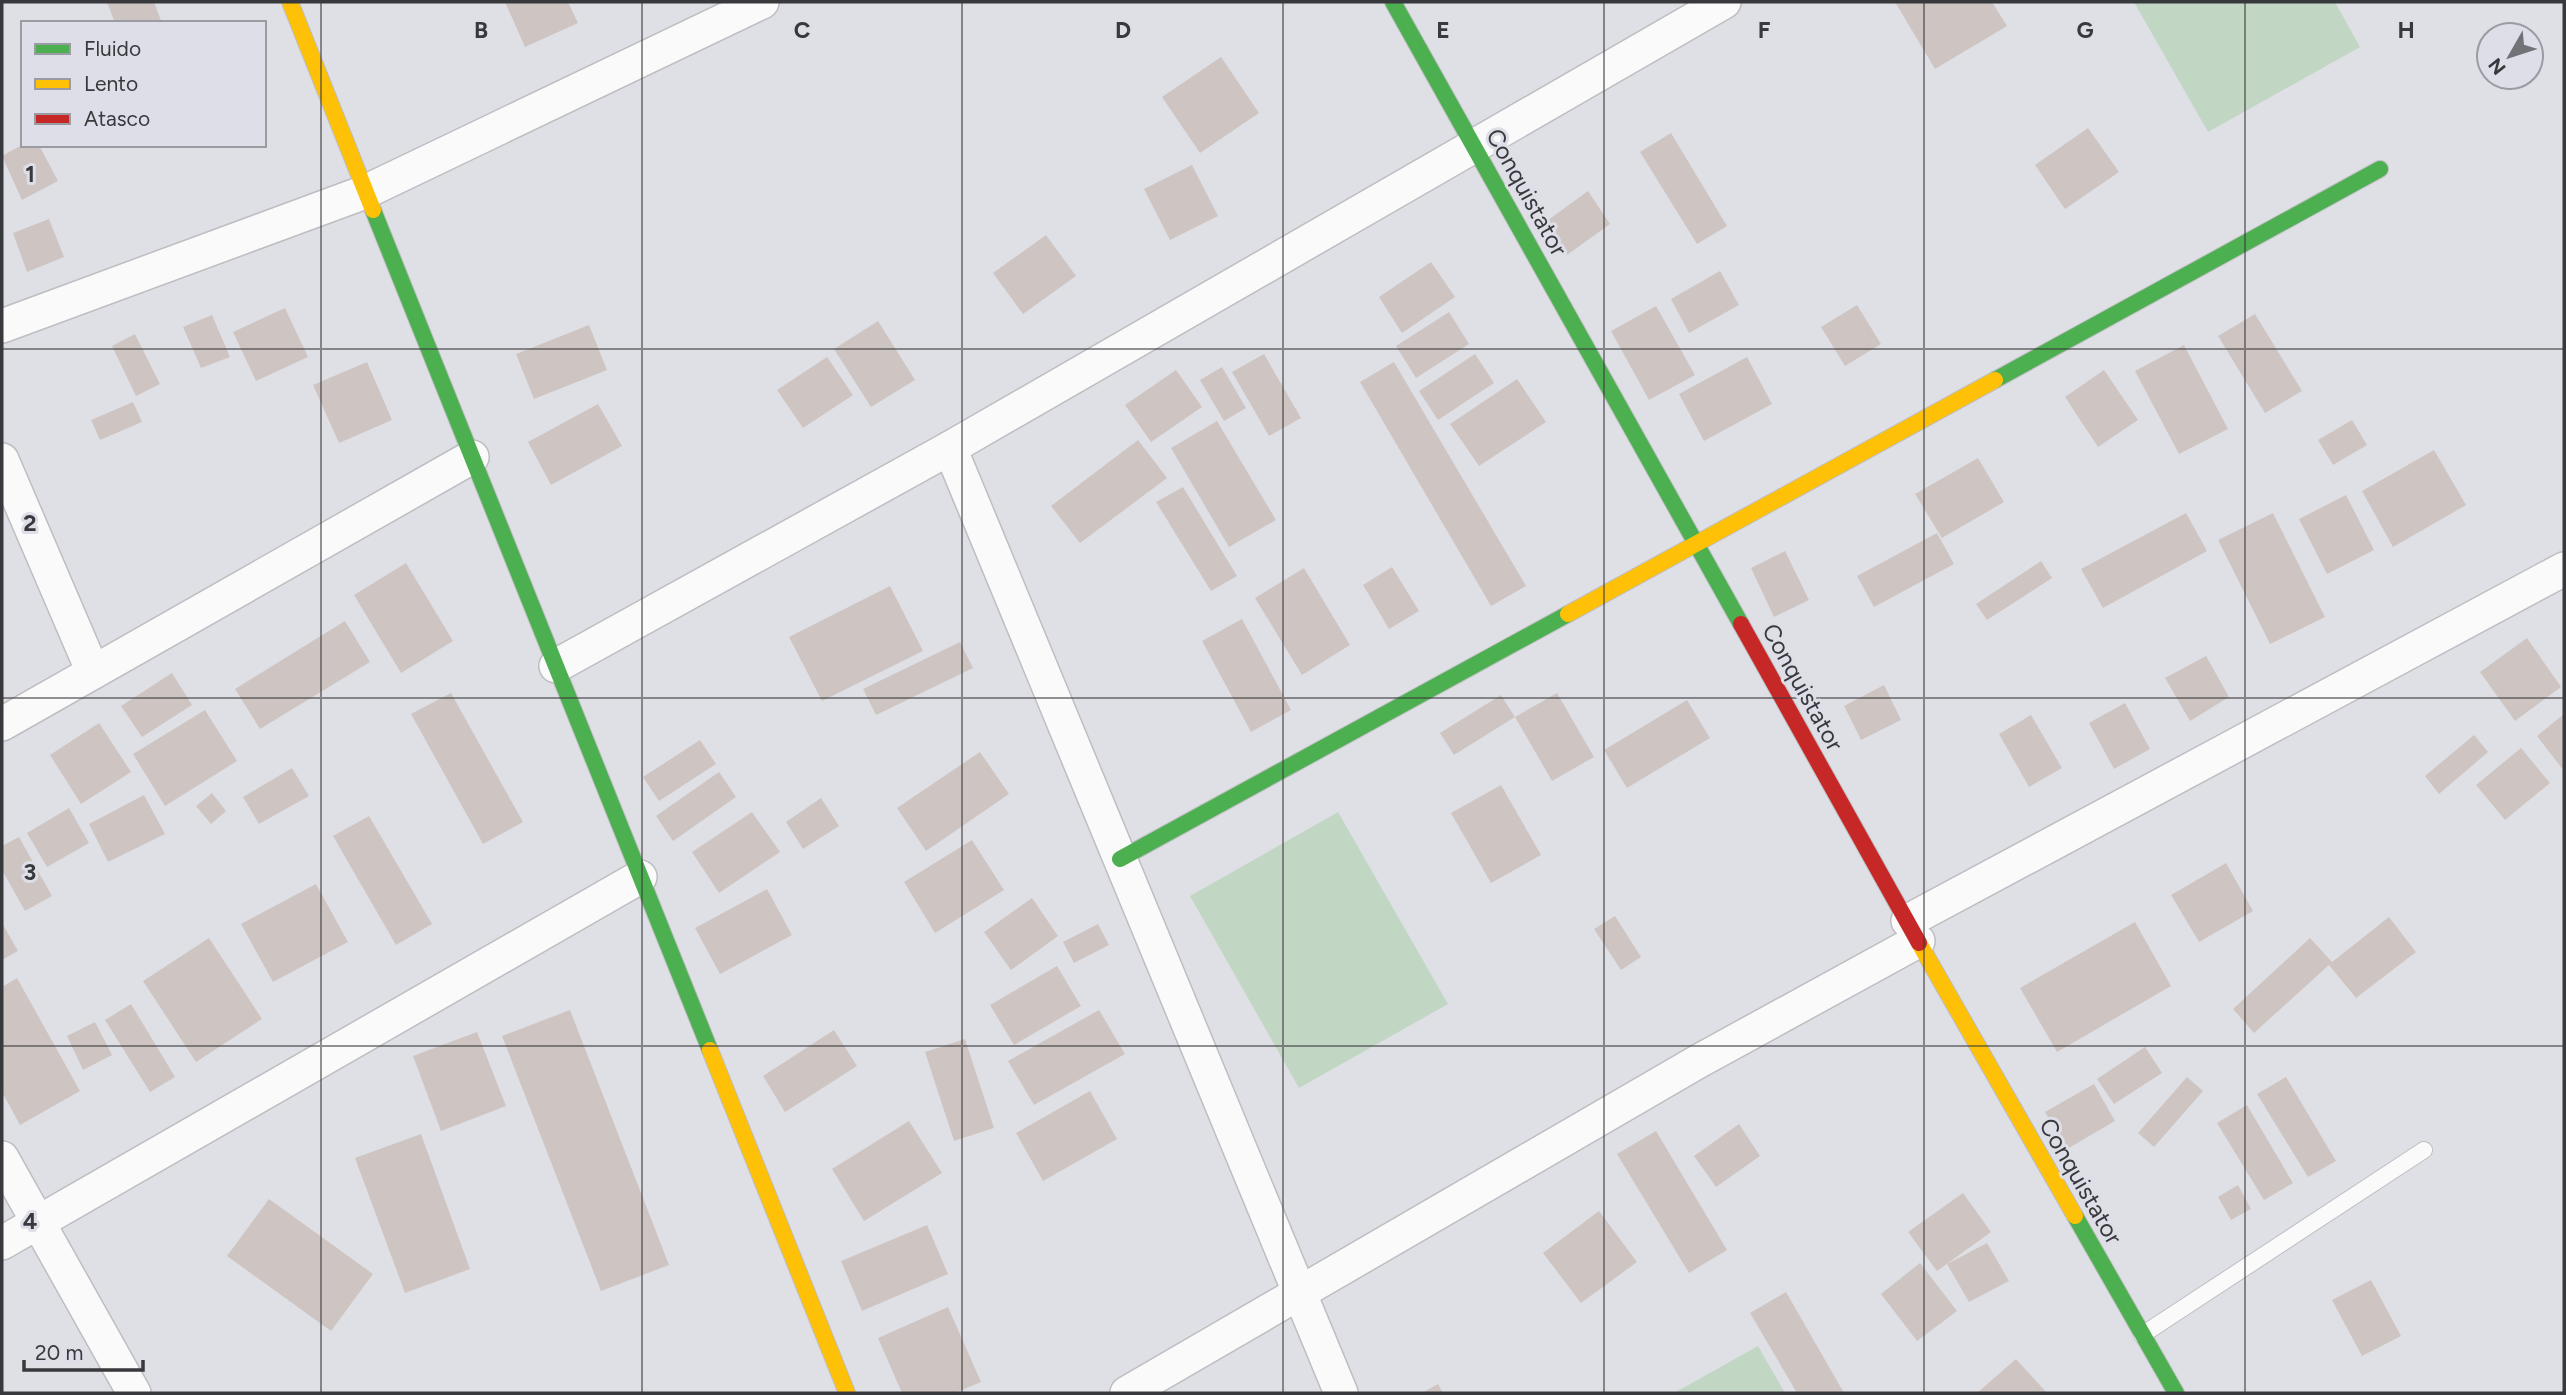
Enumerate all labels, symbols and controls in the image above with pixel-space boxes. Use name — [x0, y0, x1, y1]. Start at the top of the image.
text: B — [474, 16, 488, 44]
text: C — [794, 16, 811, 44]
text: D — [1115, 16, 1131, 44]
text: E — [1436, 16, 1450, 44]
text: F — [1758, 16, 1771, 44]
text: G — [2076, 16, 2094, 44]
text: H — [2397, 16, 2415, 44]
legend — [21, 21, 266, 147]
north arrow — [2475, 21, 2545, 91]
text: Fluido — [84, 36, 141, 61]
text: N — [2484, 53, 2511, 79]
text: Lento — [84, 71, 138, 96]
text: Atasco — [84, 106, 150, 131]
street label: Conquistator — [1480, 123, 1574, 261]
text: 1 — [25, 160, 35, 188]
text: 2 — [23, 509, 37, 537]
street label: Conquistator — [1756, 618, 1850, 756]
text: 3 — [24, 858, 36, 886]
street label: Conquistator — [2033, 1113, 2129, 1249]
text: 4 — [23, 1207, 37, 1235]
scale bar — [24, 1328, 144, 1372]
text: 20 m — [35, 1340, 83, 1365]

